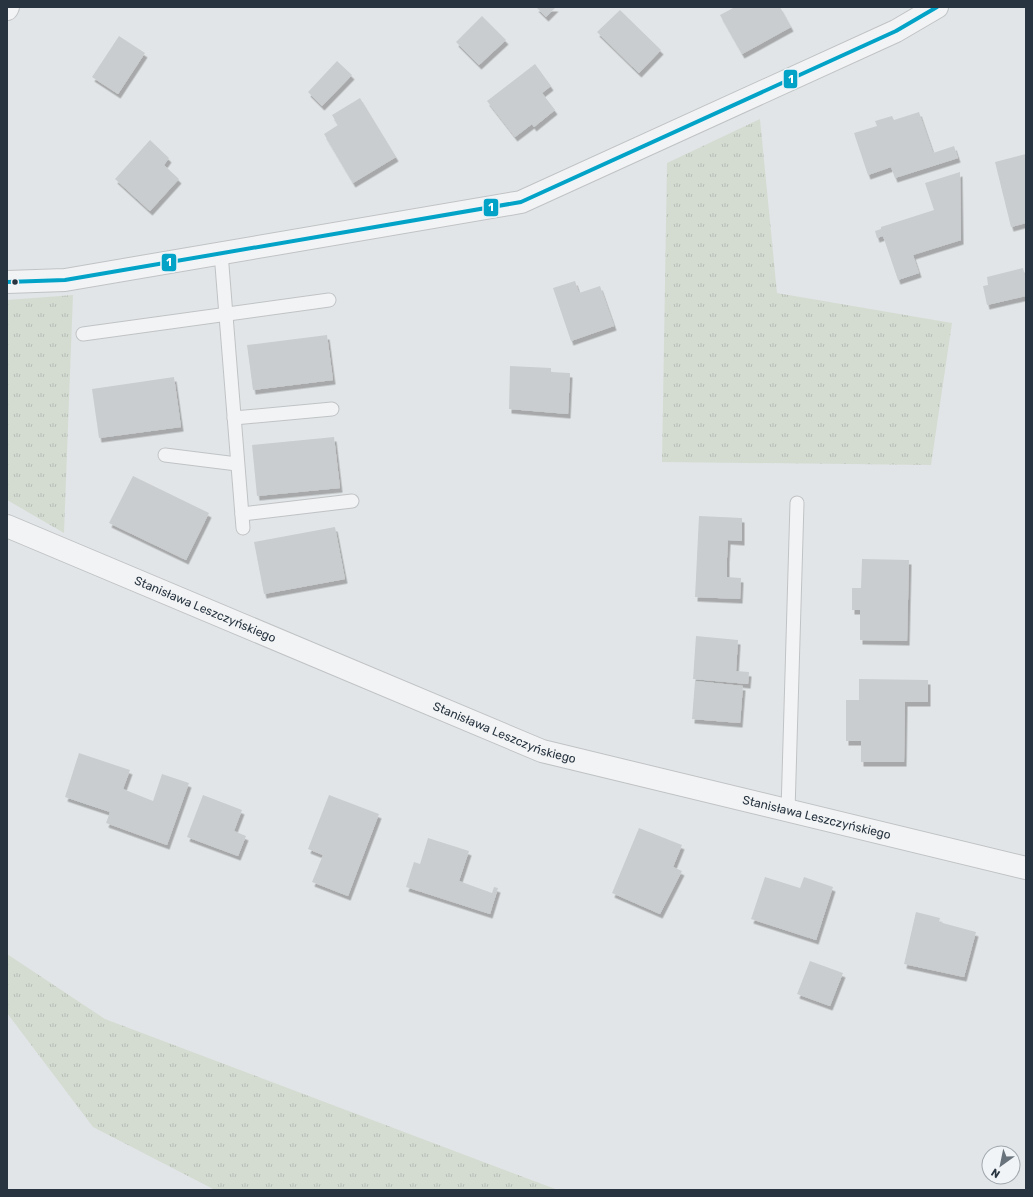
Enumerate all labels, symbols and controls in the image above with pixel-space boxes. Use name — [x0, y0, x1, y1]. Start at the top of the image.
line badge: 1 — [783, 69, 798, 89]
text: 1 — [788, 73, 794, 86]
line badge: 1 — [483, 198, 499, 217]
text: 1 — [488, 201, 494, 214]
line badge: 1 — [161, 253, 177, 272]
text: 1 — [166, 256, 172, 269]
unlabelled marker — [10, 277, 20, 287]
street label: Stanisława Leszczyńskiego — [132, 573, 278, 645]
street label: Stanisława Leszczyńskiego — [431, 699, 578, 766]
street label: Stanisława Leszczyńskiego — [741, 793, 892, 842]
north arrow — [981, 1145, 1021, 1185]
text: N — [989, 1165, 1003, 1181]

